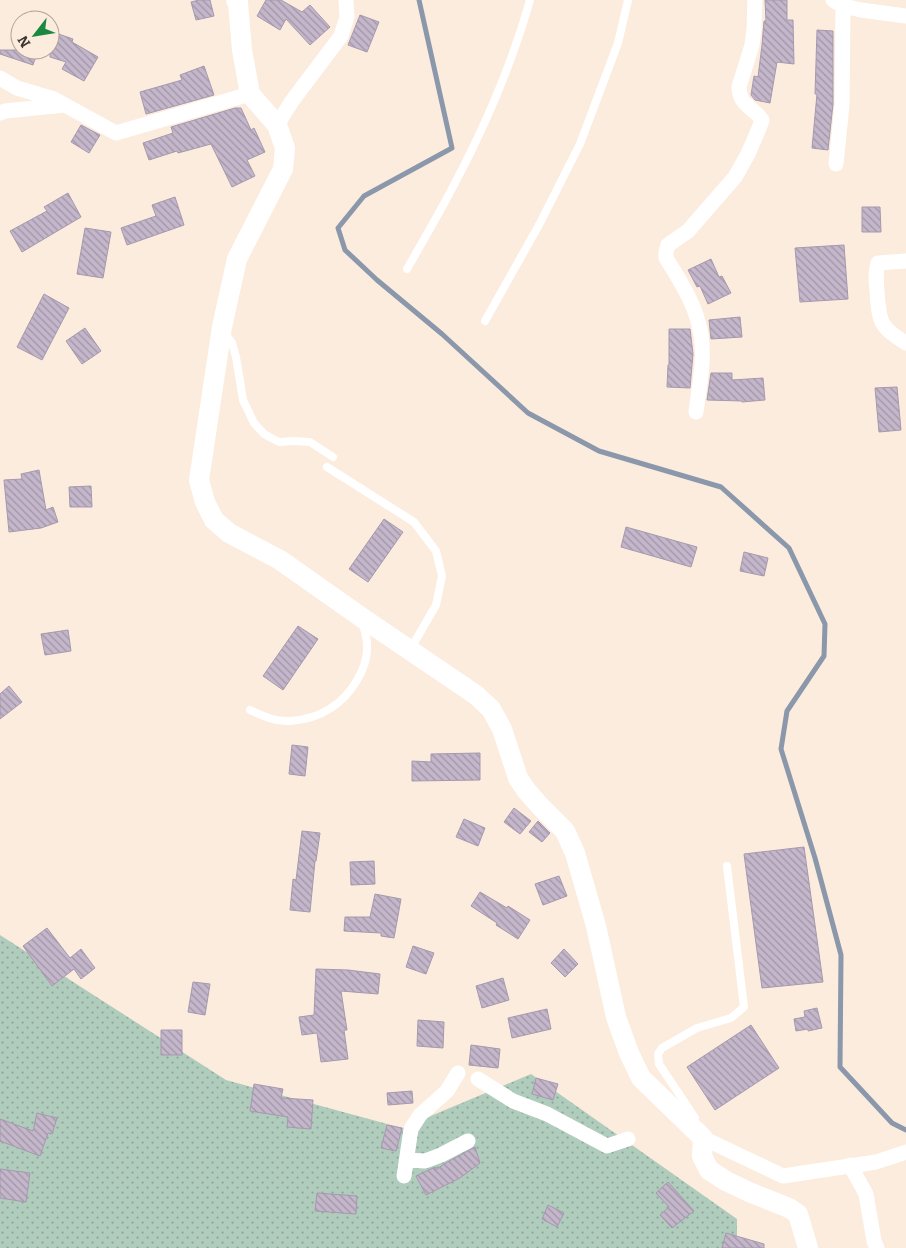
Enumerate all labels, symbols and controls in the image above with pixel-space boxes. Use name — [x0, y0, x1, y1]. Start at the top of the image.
north arrow — [10, 10, 60, 60]
text: N — [14, 32, 34, 50]

